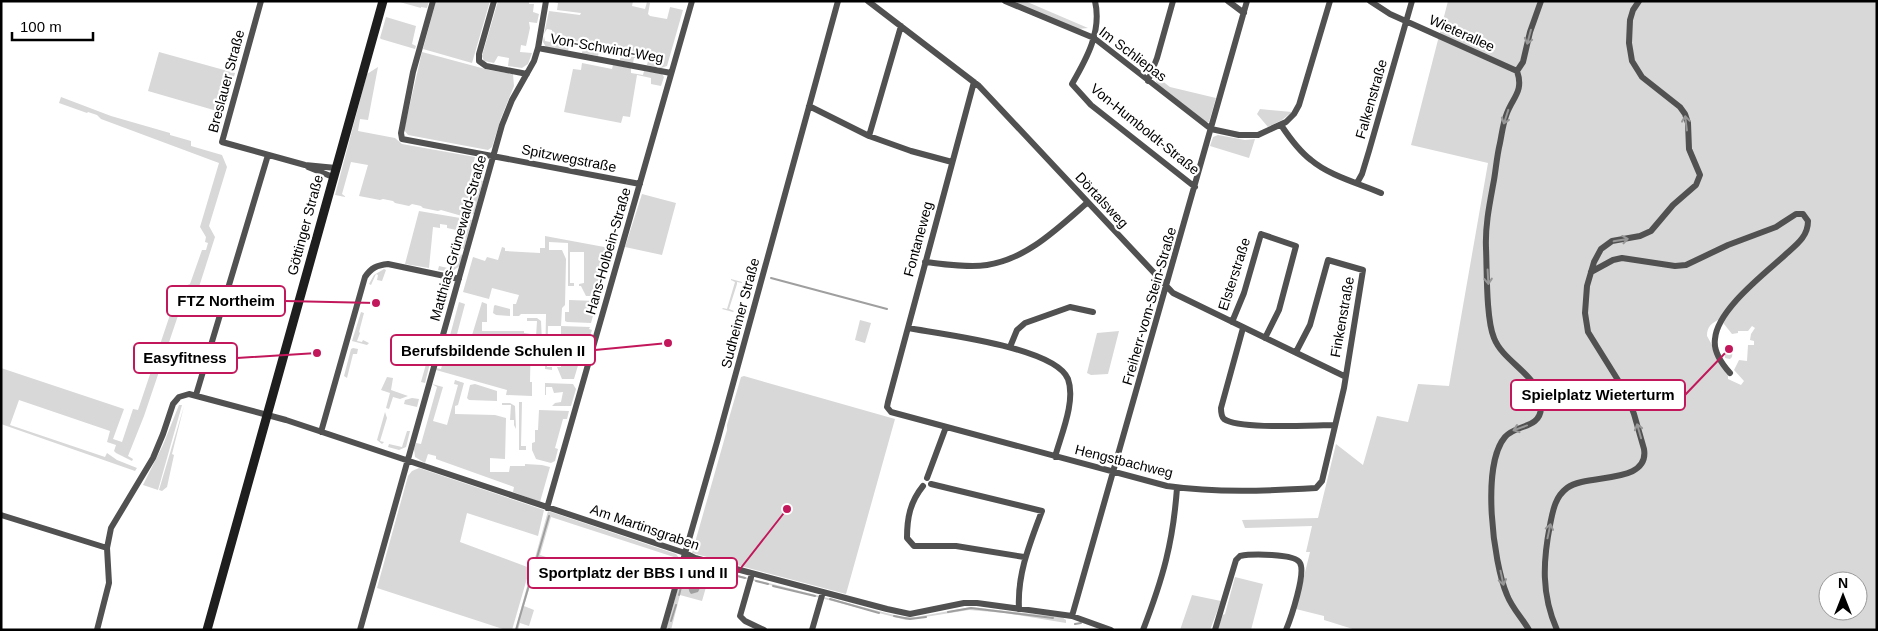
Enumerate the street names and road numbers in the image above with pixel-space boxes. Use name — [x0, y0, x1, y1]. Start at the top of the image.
street label: Wieterallee — [1427, 11, 1497, 55]
street label: Im Schliepas — [1096, 23, 1170, 85]
street label: Breslauer Straße — [205, 28, 247, 134]
street label: Von-Schwind-Weg — [549, 30, 665, 66]
street label: Falkenstraße — [1352, 57, 1390, 140]
street label: Von-Humboldt-Straße — [1087, 80, 1203, 178]
street label: Spitzwegstraße — [520, 141, 618, 175]
street label: Matthias-Grünewald-Straße — [427, 153, 489, 323]
street label: Dörtalsweg — [1072, 169, 1132, 231]
street label: Göttinger Straße — [284, 173, 326, 277]
street label: Hans-Holbein-Straße — [582, 185, 634, 316]
street label: Fontaneweg — [900, 200, 936, 278]
street label: Freiherr-vom-Stein-Straße — [1119, 225, 1179, 387]
street label: Elsterstraße — [1215, 235, 1253, 312]
street label: Sudheimer Straße — [718, 256, 762, 370]
street label: Finkenstraße — [1327, 275, 1357, 359]
street label: Hengstbachweg — [1073, 441, 1175, 481]
street label: Am Martinsgraben — [588, 501, 702, 553]

